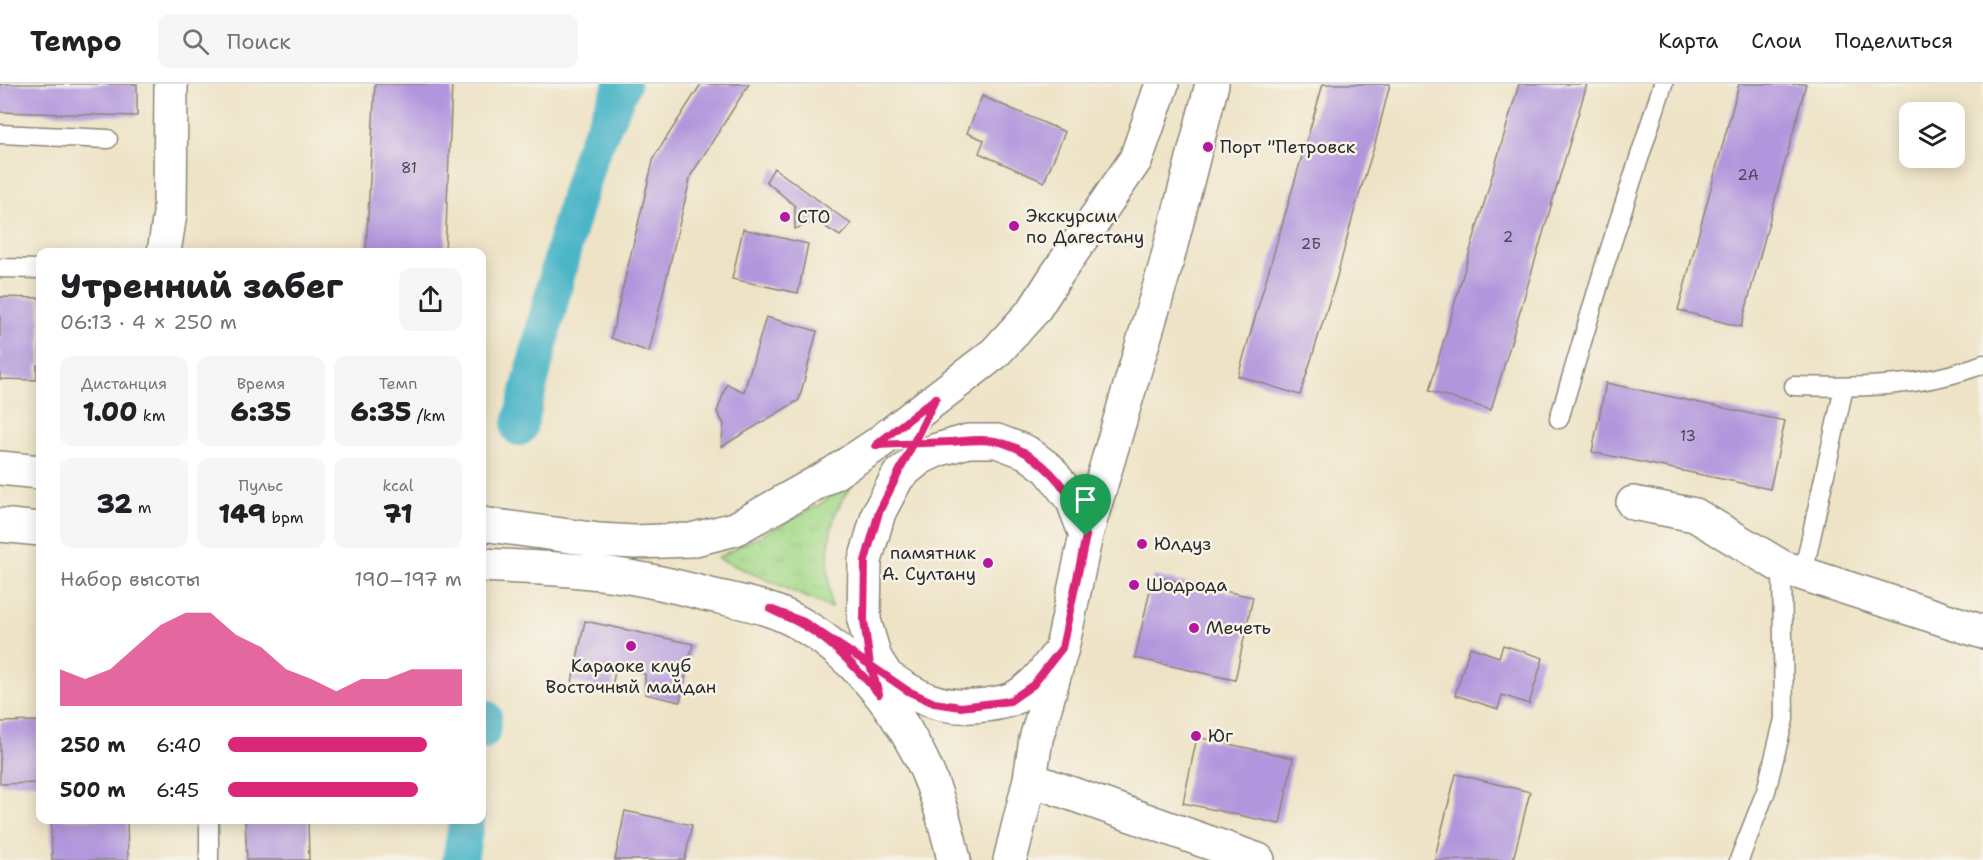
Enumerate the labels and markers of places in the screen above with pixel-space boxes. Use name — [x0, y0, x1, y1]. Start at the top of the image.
place label: Порт "Петровск — [1220, 135, 1356, 159]
marker: Порт "Петровск — [1201, 140, 1215, 154]
place label: Экскурсии по Дагестану — [1026, 204, 1144, 249]
place label: СТО — [797, 205, 830, 229]
marker: СТО — [778, 210, 792, 224]
marker: Экскурсии по Дагестану — [1007, 219, 1021, 233]
pin — [1060, 474, 1111, 536]
place label: Юлдуз — [1154, 532, 1211, 556]
marker: Юлдуз — [1135, 537, 1149, 551]
place label: памятник А. Султану — [882, 541, 976, 586]
marker: памятник А. Султану — [981, 556, 995, 570]
place label: Шодрода — [1146, 573, 1228, 597]
marker: Шодрода — [1127, 578, 1141, 592]
place label: Мечеть — [1206, 616, 1271, 640]
marker: Мечеть — [1187, 621, 1201, 635]
marker: Караоке клуб Восточный майдан — [624, 639, 638, 653]
place label: Караоке клуб Восточный майдан — [546, 654, 716, 699]
place label: Юг — [1208, 724, 1233, 748]
marker: Юг — [1189, 729, 1203, 743]

